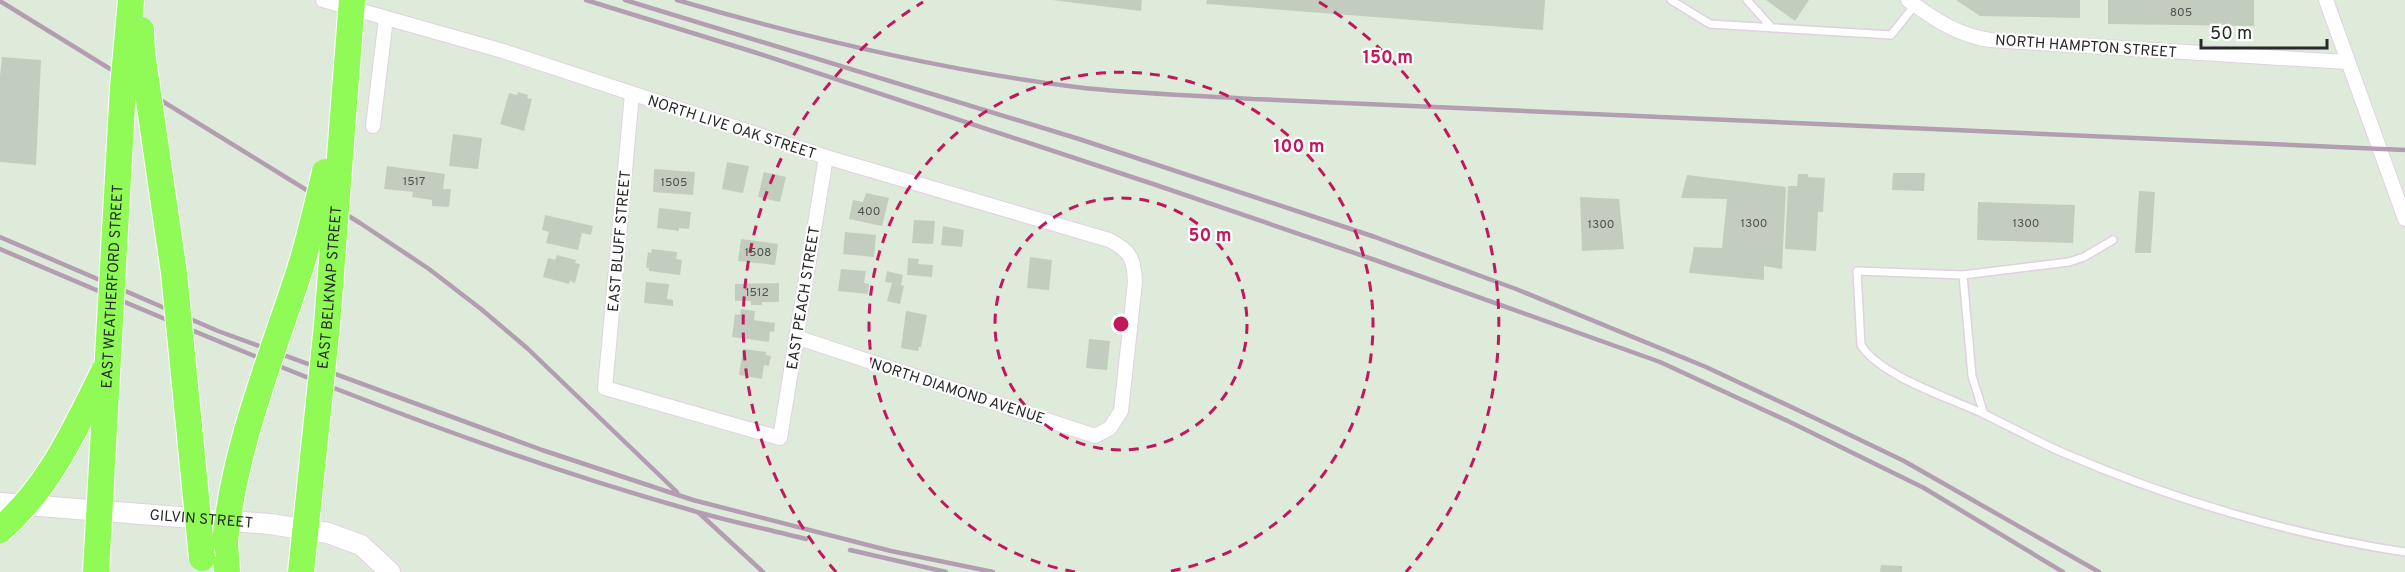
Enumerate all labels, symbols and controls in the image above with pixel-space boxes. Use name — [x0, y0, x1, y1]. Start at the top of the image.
house number: 805 — [2170, 5, 2192, 21]
scale bar — [2201, 12, 2327, 50]
text: 50 m — [2210, 23, 2252, 46]
street label: NORTH HAMPTON STREET — [1994, 32, 2177, 63]
text: 150 m — [1363, 47, 1413, 70]
street label: NORTH LIVE OAK STREET — [645, 92, 818, 165]
text: 100 m — [1273, 136, 1325, 159]
street label: EAST BLUFF STREET — [605, 170, 636, 313]
house number: 1517 — [403, 174, 425, 190]
house number: 1505 — [660, 175, 688, 191]
street label: EAST WEATHERFORD STREET — [98, 184, 129, 389]
house number: 400 — [858, 204, 880, 220]
street label: EAST BELKNAP STREET — [314, 205, 347, 370]
house number: 1300 — [1741, 216, 1767, 232]
house number: 1300 — [2013, 216, 2039, 232]
house number: 1300 — [1588, 217, 1614, 233]
street label: EAST PEACH STREET — [784, 225, 825, 371]
text: 50 m — [1188, 225, 1232, 248]
house number: 1508 — [745, 245, 771, 261]
house number: 1512 — [745, 285, 769, 301]
centre of rings — [1111, 314, 1131, 334]
street label: NORTH DIAMOND AVENUE — [868, 355, 1047, 430]
street label: GILVIN STREET — [149, 507, 254, 534]

